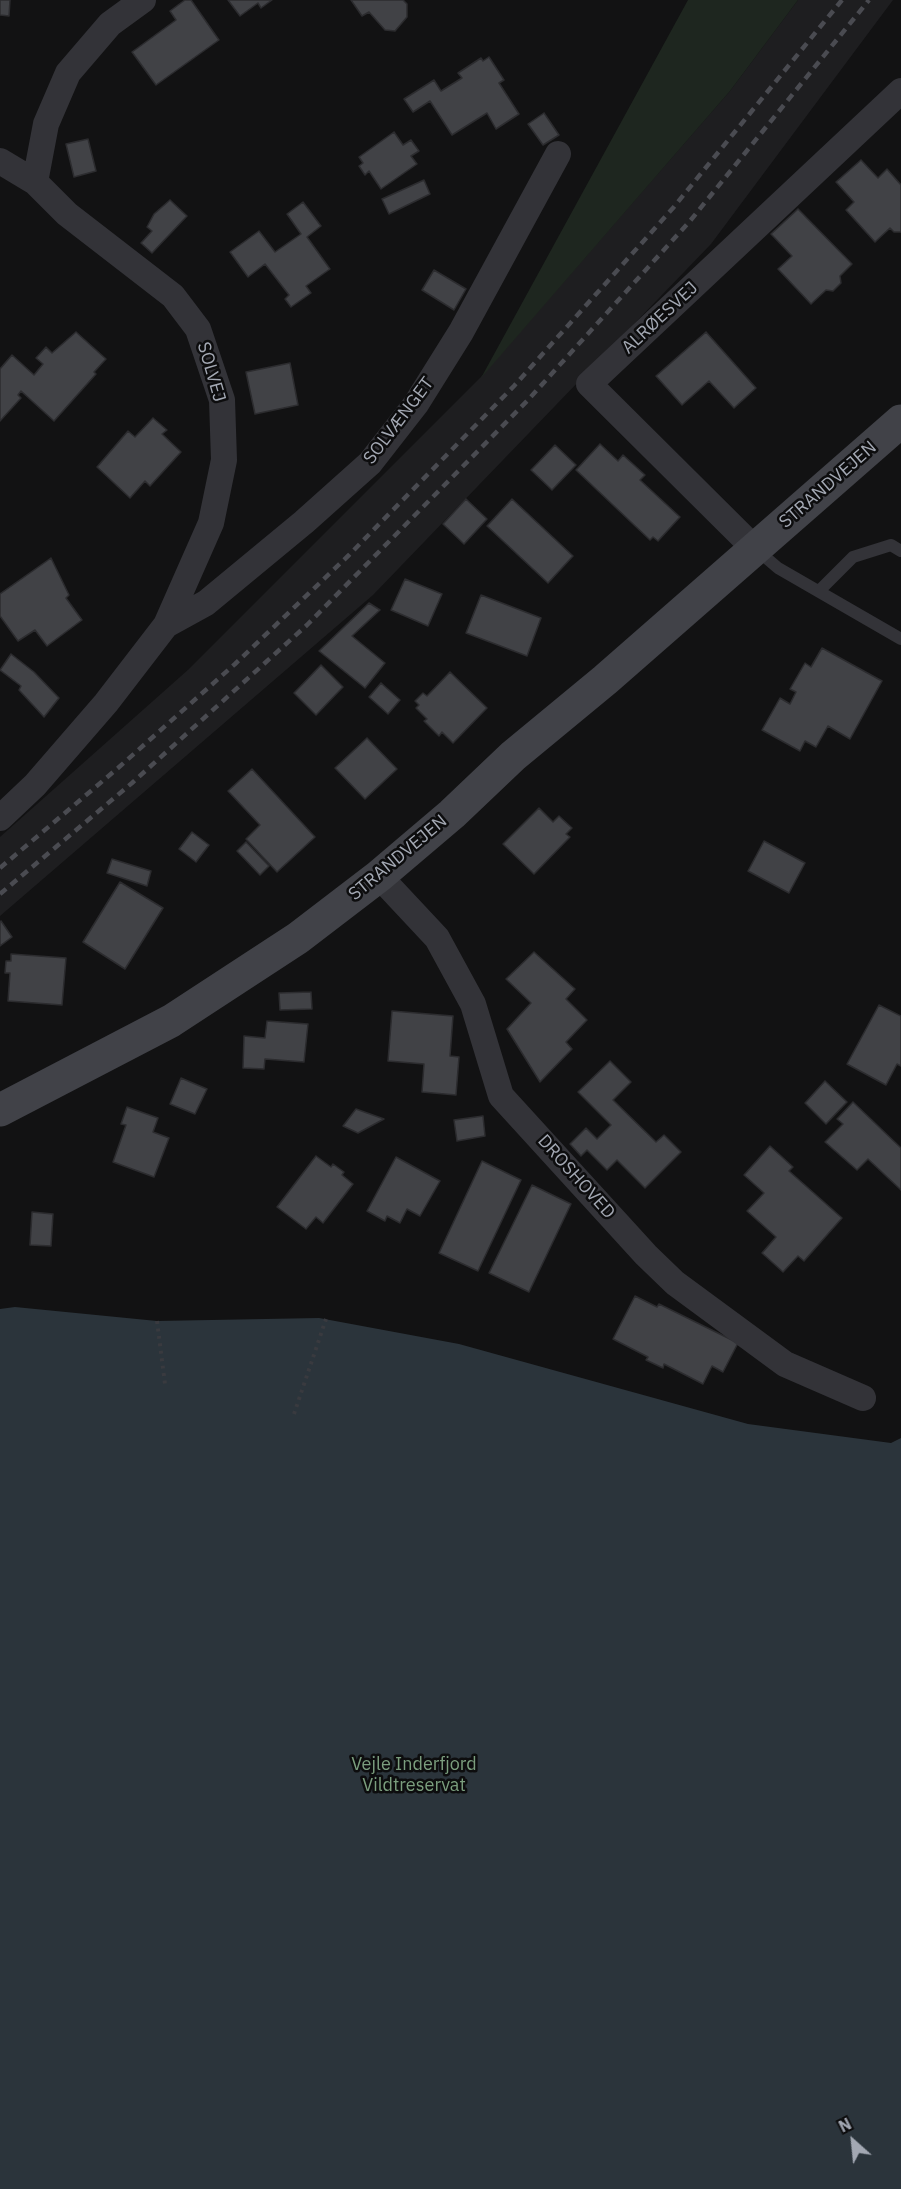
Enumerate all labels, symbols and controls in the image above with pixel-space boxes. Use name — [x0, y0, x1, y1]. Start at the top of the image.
street label: ALRØESVEJ — [618, 277, 702, 359]
street label: SOLVEJ — [192, 339, 230, 405]
street label: SOLVÆNGET — [359, 373, 439, 469]
street label: STRANDVEJEN — [775, 437, 881, 533]
street label: STRANDVEJEN — [344, 811, 452, 905]
street label: DROSHOVED — [533, 1131, 619, 1223]
park label: Vejle Inderfjord Vildtreservat — [351, 1754, 477, 1796]
north arrow — [823, 2111, 883, 2171]
text: N — [835, 2113, 855, 2137]

